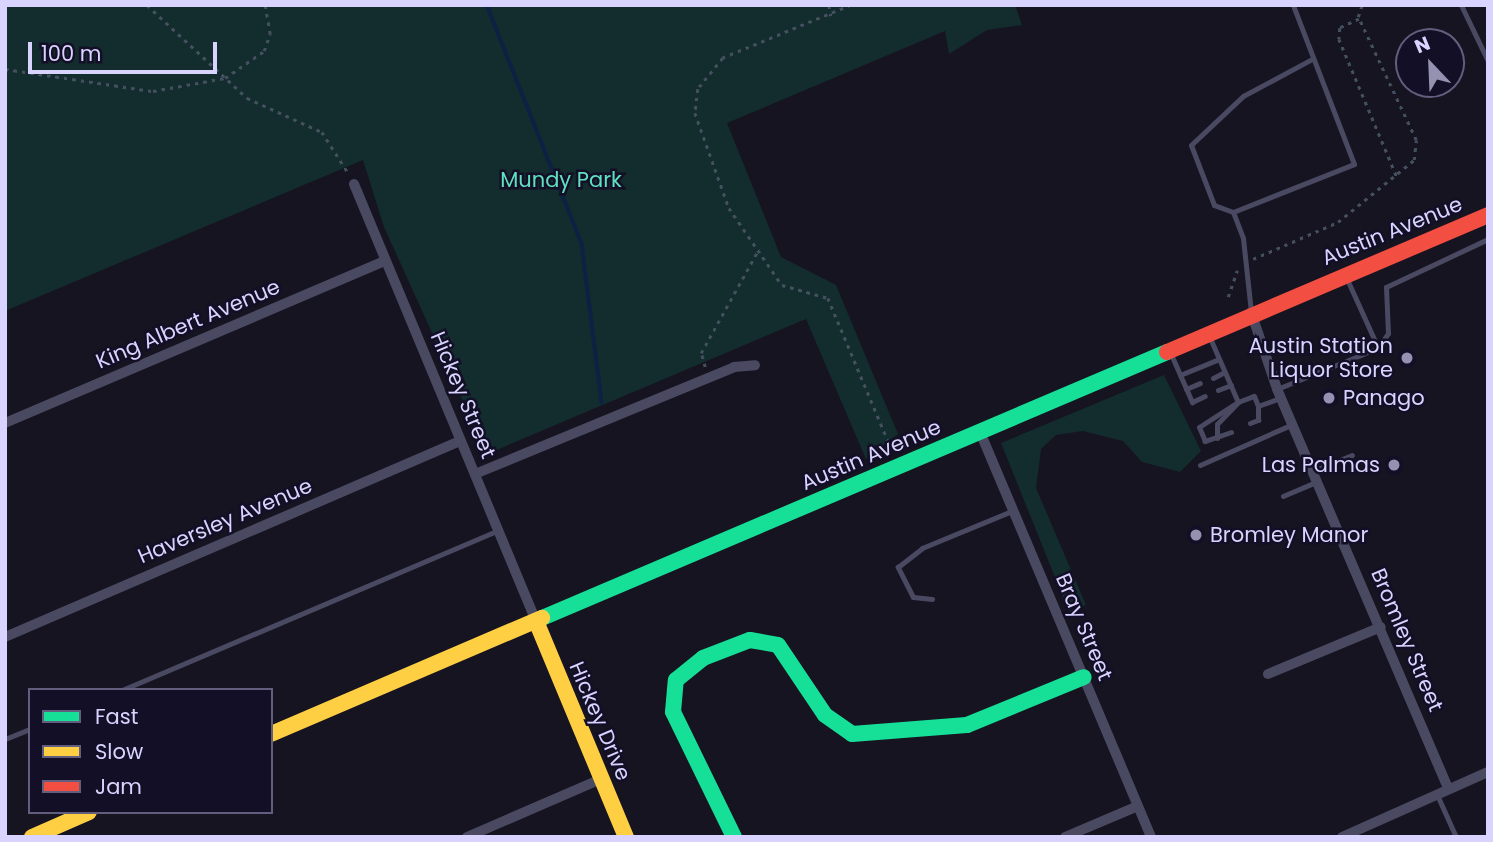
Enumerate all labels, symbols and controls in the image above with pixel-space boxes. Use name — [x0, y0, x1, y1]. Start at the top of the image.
scale bar — [32, 28, 220, 72]
north arrow — [1395, 28, 1465, 98]
text: N — [1411, 30, 1434, 60]
text: 100 m — [41, 39, 101, 68]
park label: Mundy Park — [500, 167, 622, 193]
street label: Austin Avenue — [1318, 191, 1466, 271]
street label: King Albert Avenue — [92, 274, 284, 374]
street label: Hickey Street — [425, 328, 501, 462]
place label: Austin Station Liquor Store — [1249, 333, 1393, 383]
marker: Austin Station Liquor Store — [1399, 350, 1415, 366]
place label: Panago — [1343, 385, 1425, 411]
marker: Panago — [1321, 390, 1337, 406]
street label: Austin Avenue — [797, 414, 945, 496]
place label: Las Palmas — [1262, 452, 1380, 478]
marker: Las Palmas — [1386, 457, 1402, 473]
street label: Haversley Avenue — [134, 473, 316, 569]
place label: Bromley Manor — [1210, 522, 1368, 548]
marker: Bromley Manor — [1188, 527, 1204, 543]
street label: Bromley Street — [1366, 565, 1448, 715]
street label: Bray Street — [1050, 570, 1118, 684]
street label: Hickey Drive — [564, 658, 636, 784]
legend — [28, 688, 273, 814]
text: Fast — [95, 702, 138, 731]
text: Slow — [95, 737, 143, 766]
text: Jam — [95, 772, 142, 801]

